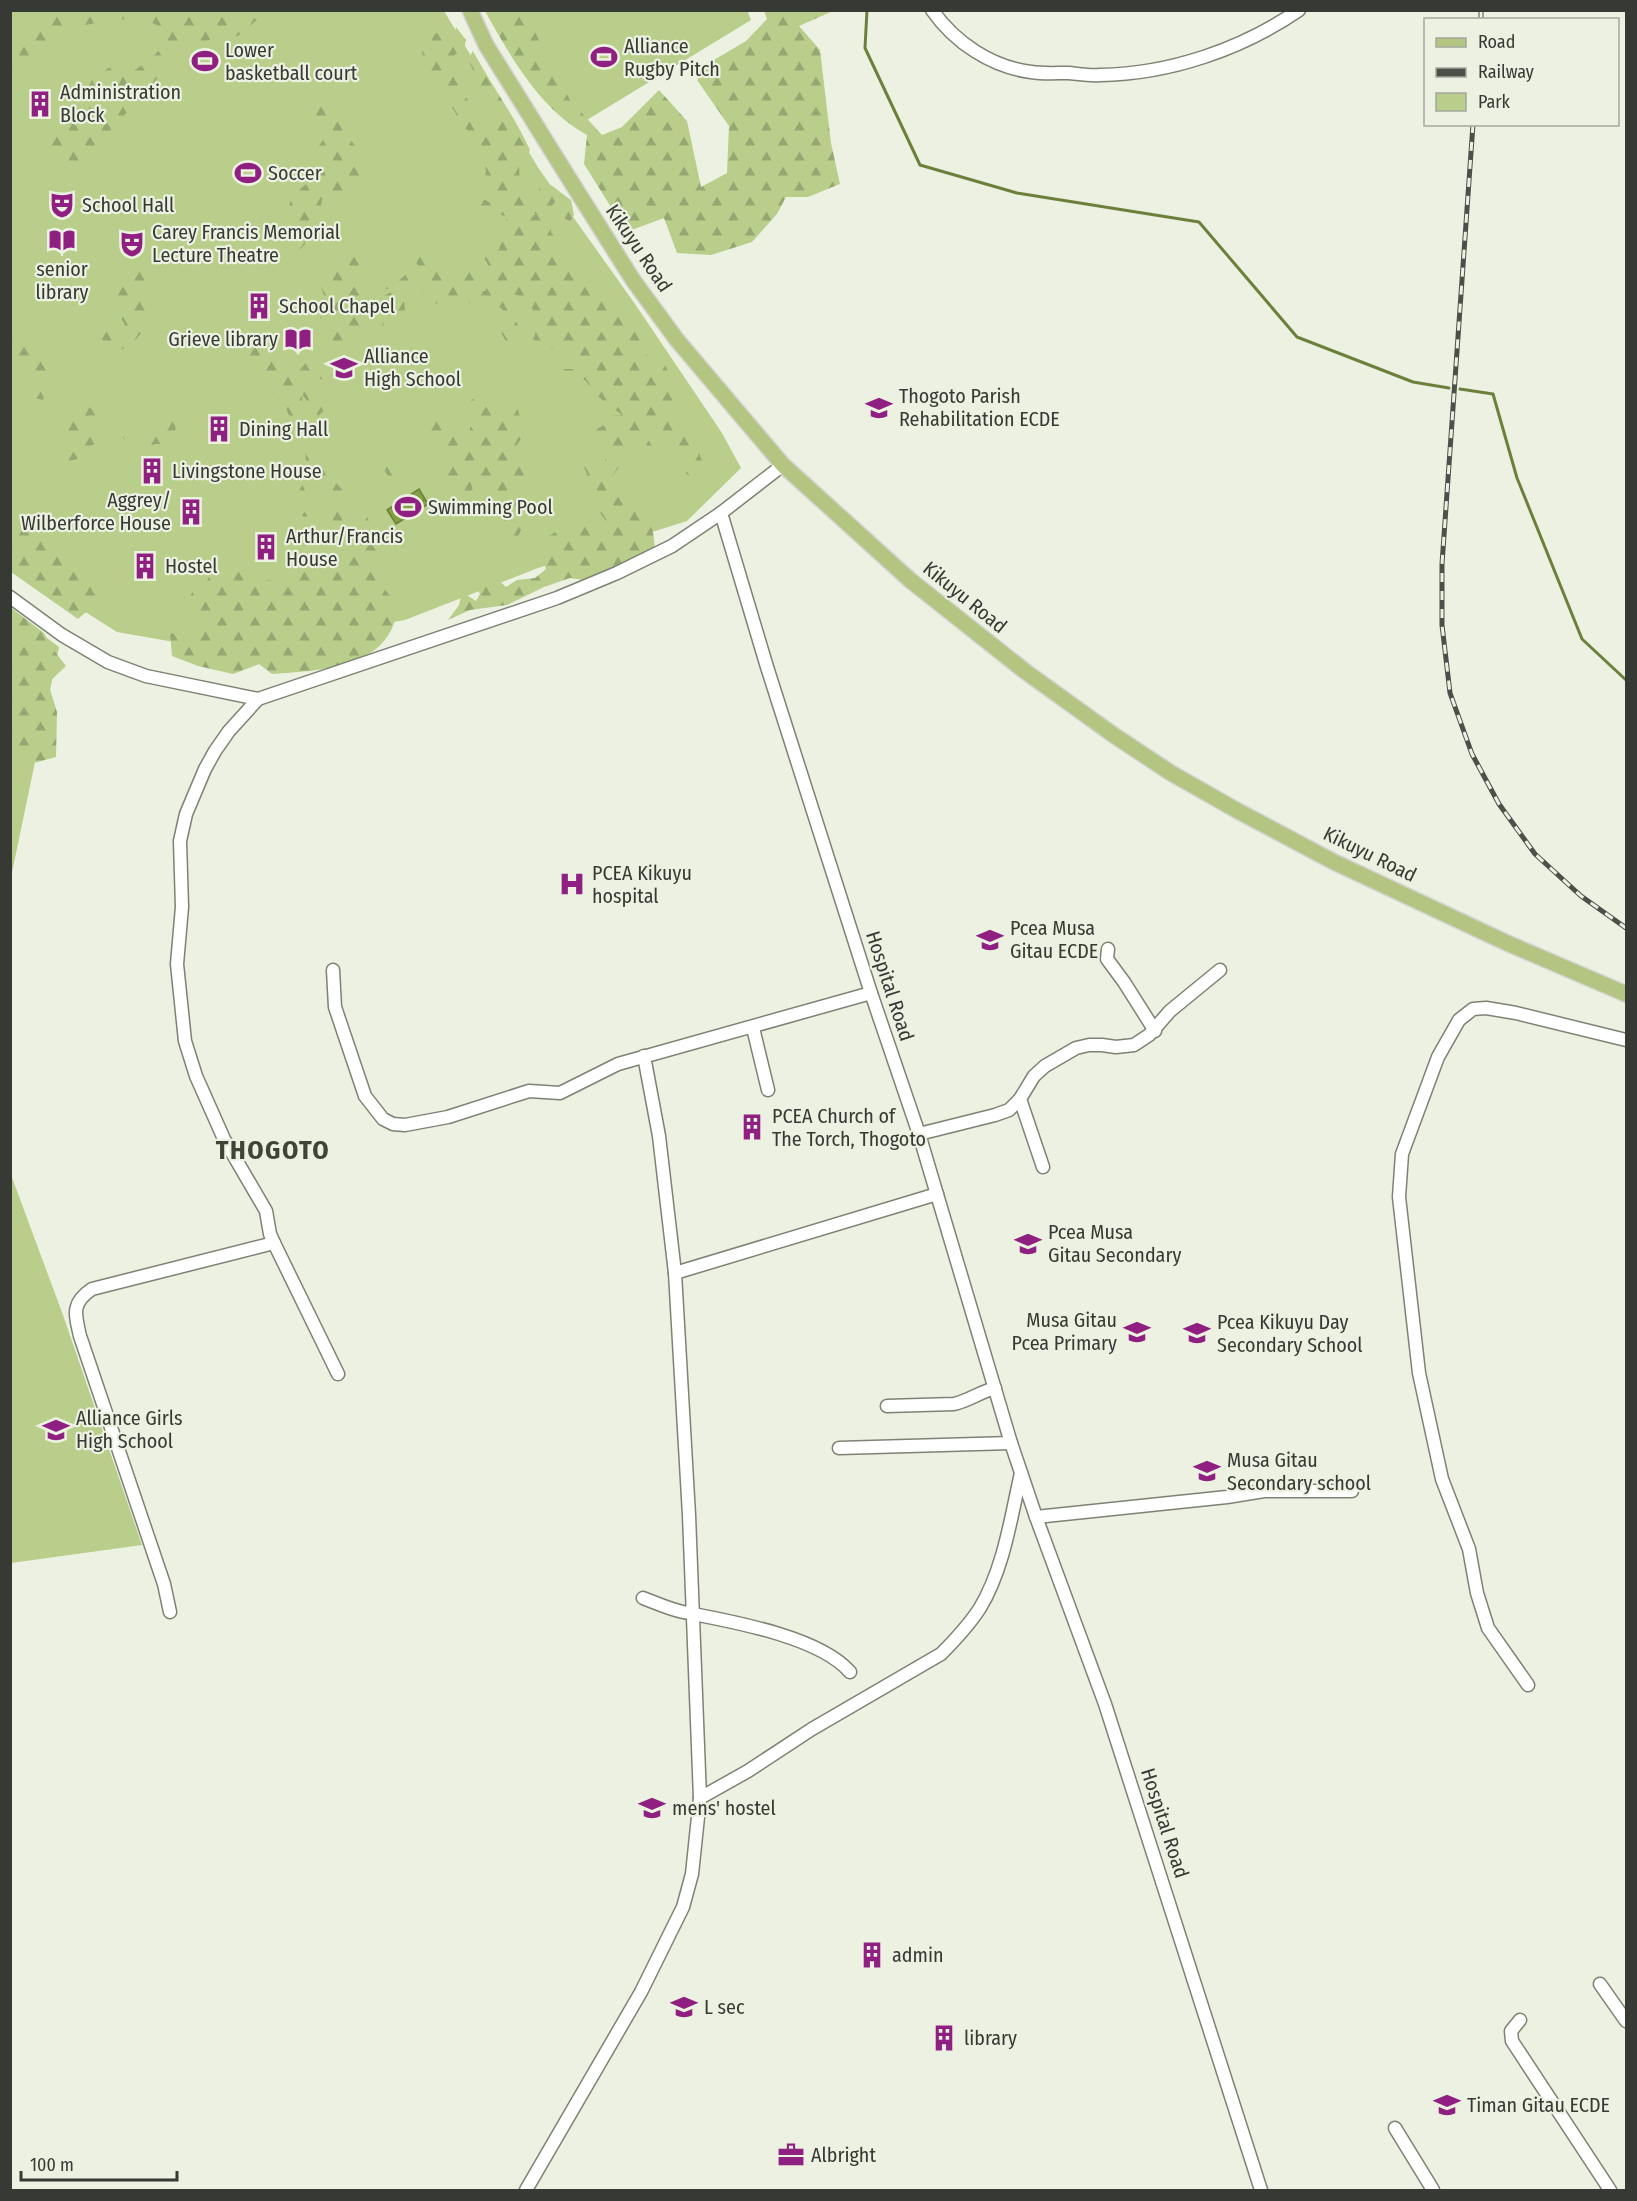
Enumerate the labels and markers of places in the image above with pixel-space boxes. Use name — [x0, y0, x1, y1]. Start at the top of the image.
place label: Alliance Rugby Pitch — [624, 34, 720, 81]
place label: Lower basketball court — [225, 38, 358, 85]
sports icon: Alliance Rugby Pitch — [589, 42, 619, 72]
sports icon: Lower basketball court — [190, 46, 220, 76]
place label: Administration Block — [60, 80, 181, 127]
building icon: Administration Block — [25, 89, 55, 119]
sports icon: Soccer — [233, 158, 263, 188]
place label: Soccer — [268, 161, 322, 185]
theatre icon: School Hall — [47, 190, 77, 220]
place label: School Hall — [82, 193, 174, 217]
place label: Carey Francis Memorial Lecture Theatre — [152, 220, 340, 267]
library icon: senior library — [47, 225, 77, 255]
theatre icon: Carey Francis Memorial Lecture Theatre — [117, 229, 147, 259]
place label: senior library — [35, 257, 89, 304]
building icon: School Chapel — [244, 291, 274, 321]
place label: School Chapel — [279, 294, 395, 318]
library icon: Grieve library — [283, 324, 313, 354]
place label: Grieve library — [168, 327, 278, 351]
place label: Alliance High School — [364, 344, 461, 391]
school or university icon: Alliance High School — [329, 353, 359, 383]
place label: Thogoto Parish Rehabilitation ECDE — [899, 384, 1060, 431]
school or university icon: Thogoto Parish Rehabilitation ECDE — [864, 393, 894, 423]
building icon: Dining Hall — [204, 414, 234, 444]
place label: Dining Hall — [239, 417, 328, 441]
building icon: Livingstone House — [137, 456, 167, 486]
place label: Livingstone House — [172, 459, 322, 483]
place label: Aggrey/ Wilberforce House — [21, 488, 171, 535]
sports icon: Swimming Pool — [393, 492, 423, 522]
place label: Swimming Pool — [428, 495, 553, 519]
building icon: Aggrey/ Wilberforce House — [176, 497, 206, 527]
place label: Arthur/Francis House — [286, 524, 403, 571]
building icon: Arthur/Francis House — [251, 532, 281, 562]
building icon: Hostel — [130, 551, 160, 581]
place label: Hostel — [165, 554, 218, 578]
place label: PCEA Kikuyu hospital — [592, 861, 692, 908]
hospital icon: PCEA Kikuyu hospital — [557, 869, 587, 899]
place label: Pcea Musa Gitau ECDE — [1010, 916, 1098, 963]
school or university icon: Pcea Musa Gitau ECDE — [975, 925, 1005, 955]
place label: PCEA Church of The Torch, Thogoto — [772, 1104, 926, 1151]
building icon: PCEA Church of The Torch, Thogoto — [737, 1112, 767, 1142]
place label: Pcea Musa Gitau Secondary — [1048, 1220, 1181, 1267]
school or university icon: Pcea Musa Gitau Secondary — [1013, 1229, 1043, 1259]
place label: Musa Gitau Pcea Primary — [1012, 1308, 1117, 1355]
place label: Pcea Kikuyu Day Secondary School — [1217, 1310, 1363, 1357]
school or university icon: Musa Gitau Pcea Primary — [1122, 1317, 1152, 1347]
school or university icon: Pcea Kikuyu Day Secondary School — [1182, 1318, 1212, 1348]
place label: Alliance Girls High School — [76, 1406, 183, 1453]
school or university icon: Alliance Girls High School — [41, 1415, 71, 1445]
place label: Musa Gitau Secondary school — [1227, 1448, 1371, 1495]
school or university icon: Musa Gitau Secondary school — [1192, 1456, 1222, 1486]
school or university icon: mens' hostel — [637, 1793, 667, 1823]
place label: mens' hostel — [672, 1796, 776, 1820]
building icon: admin — [857, 1940, 887, 1970]
place label: admin — [892, 1943, 943, 1967]
school or university icon: L sec — [669, 1992, 699, 2022]
place label: L sec — [704, 1995, 745, 2019]
building icon: library — [929, 2023, 959, 2053]
place label: library — [964, 2026, 1017, 2050]
school or university icon: Timan Gitau ECDE — [1432, 2090, 1462, 2120]
place label: Timan Gitau ECDE — [1467, 2093, 1610, 2117]
office icon: Albright — [776, 2140, 806, 2170]
place label: Albright — [811, 2143, 876, 2167]

